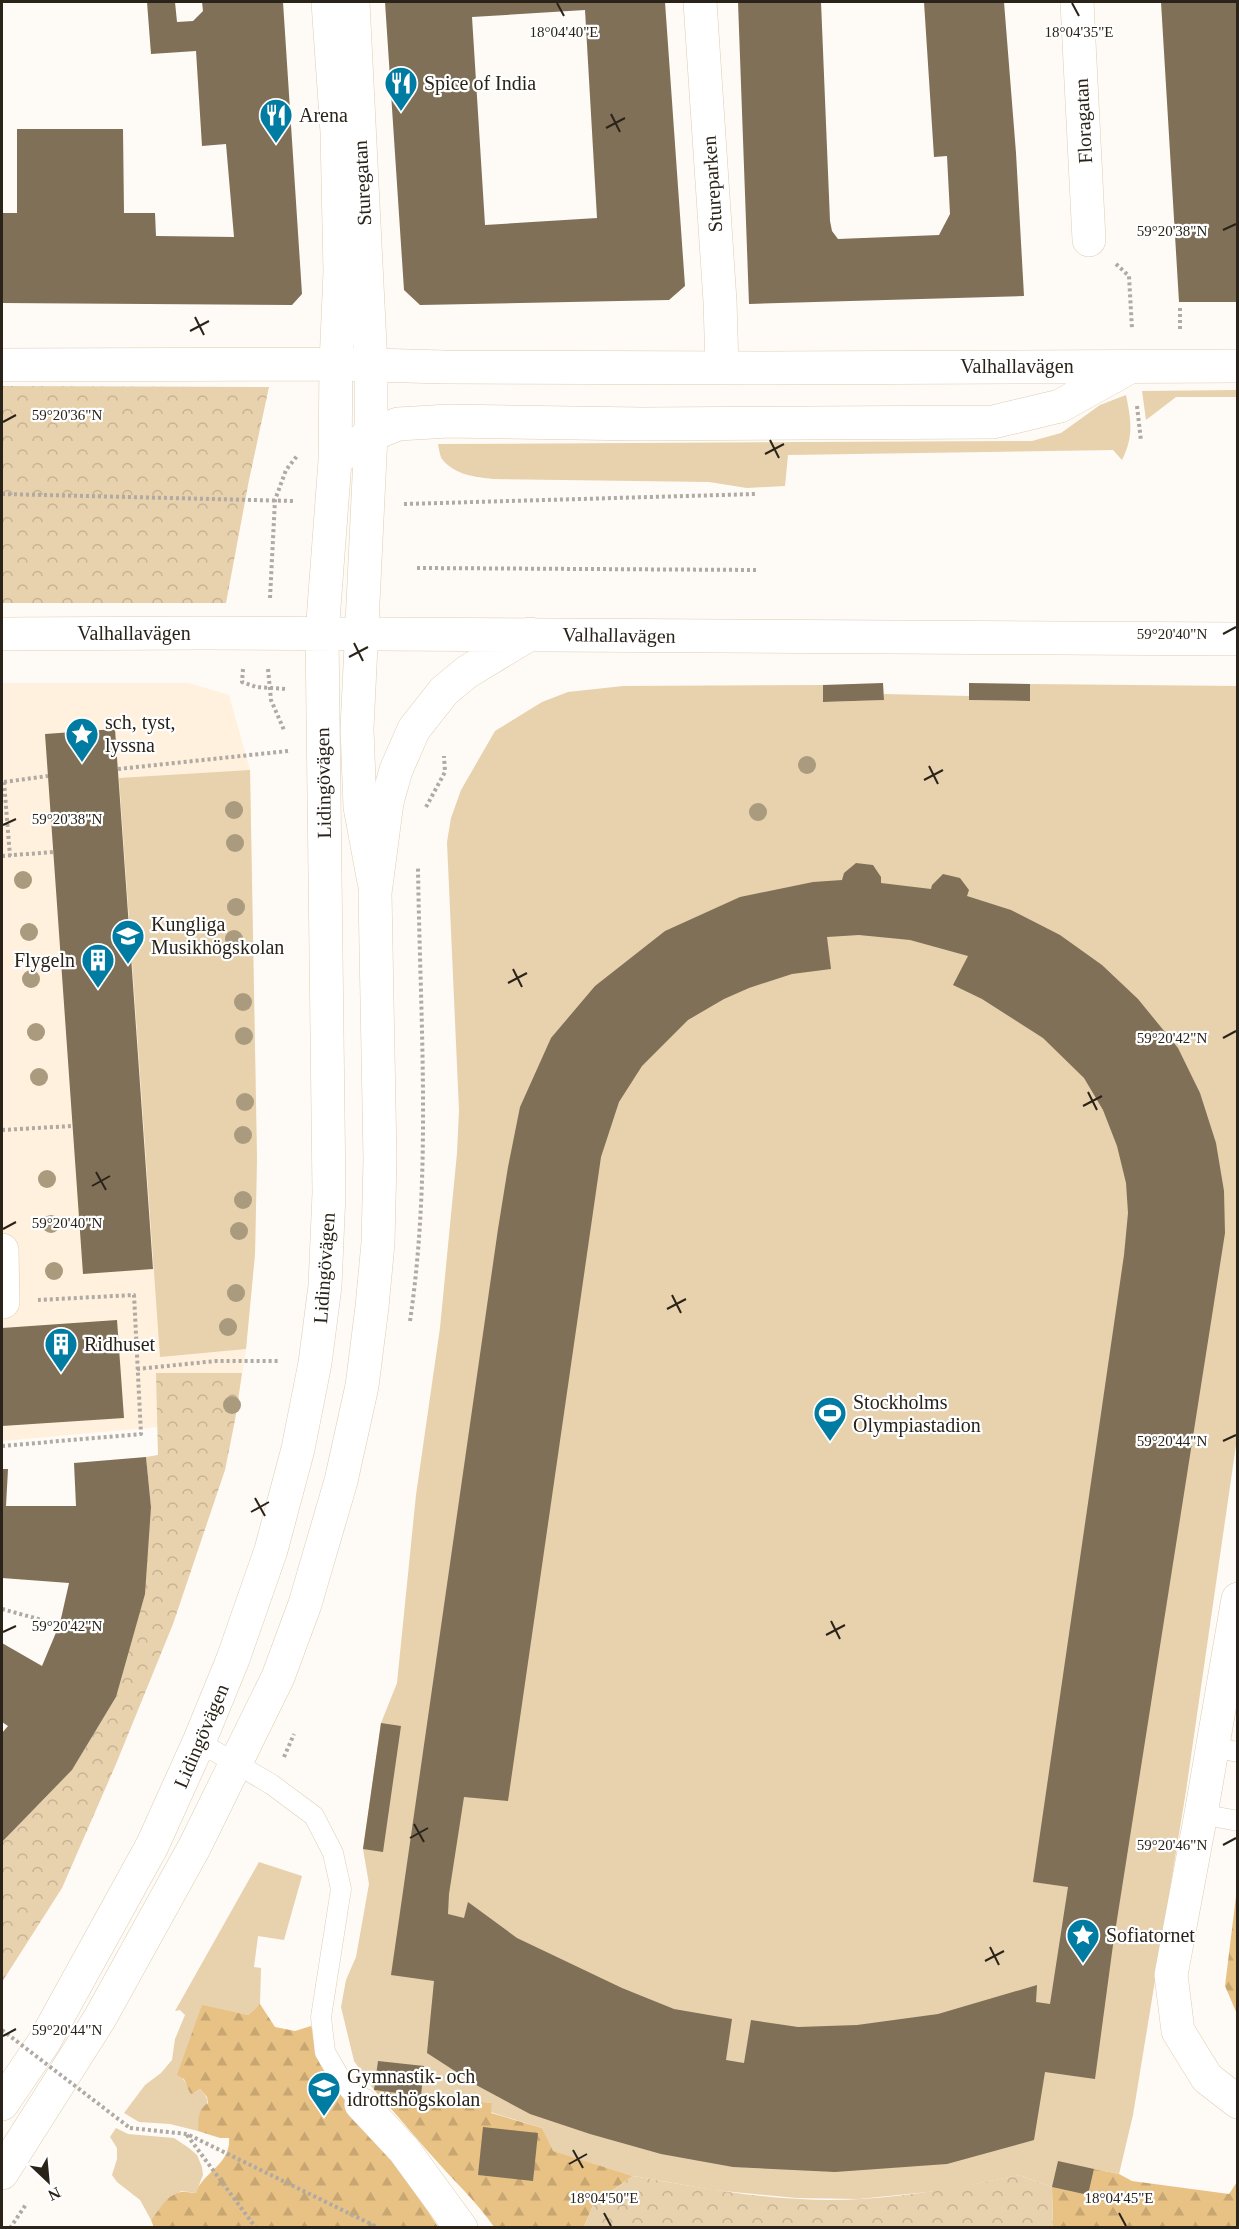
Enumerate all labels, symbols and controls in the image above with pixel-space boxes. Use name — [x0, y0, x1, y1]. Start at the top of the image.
text: 18°04'40"E — [530, 24, 599, 40]
text: 18°04'35"E — [1045, 24, 1114, 40]
restaurant icon: Spice of India — [383, 65, 419, 112]
place label: Spice of India — [424, 72, 536, 95]
street label: Floragatan — [1070, 78, 1097, 164]
restaurant icon: Arena — [258, 97, 294, 144]
place label: Arena — [299, 104, 348, 126]
street label: Stureparken — [698, 135, 727, 233]
street label: Sturegatan — [349, 140, 376, 226]
text: 59°20'38"N — [1137, 223, 1207, 239]
street label: Valhallavägen — [960, 355, 1074, 378]
text: 59°20'36"N — [32, 407, 102, 423]
street label: Valhallavägen — [77, 622, 191, 645]
street label: Valhallavägen — [562, 623, 676, 648]
text: 59°20'40"N — [1137, 626, 1207, 642]
place label: sch, tyst, lyssna — [105, 711, 176, 757]
place icon: sch, tyst, lyssna — [64, 716, 100, 763]
street label: Lidingövägen — [311, 727, 336, 839]
text: 59°20'38"N — [32, 811, 102, 827]
place label: Kungliga Musikhögskolan — [151, 913, 284, 959]
school or university icon: Kungliga Musikhögskolan — [110, 918, 146, 965]
building icon: Flygeln — [80, 942, 116, 989]
place label: Flygeln — [14, 949, 75, 972]
text: 59°20'42"N — [1137, 1030, 1207, 1046]
street label: Lidingövägen — [309, 1212, 340, 1324]
text: 59°20'40"N — [32, 1215, 102, 1231]
building icon: Ridhuset — [43, 1326, 79, 1373]
place label: Ridhuset — [84, 1333, 156, 1355]
place label: Stockholms Olympiastadion — [853, 1391, 981, 1437]
sports icon: Stockholms Olympiastadion — [812, 1395, 848, 1442]
text: 59°20'44"N — [1137, 1433, 1207, 1449]
text: 59°20'42"N — [32, 1618, 102, 1634]
street label: Lidingövägen — [169, 1681, 234, 1792]
text: 59°20'46"N — [1137, 1837, 1207, 1853]
place icon: Sofiatornet — [1065, 1917, 1101, 1964]
place label: Sofiatornet — [1106, 1924, 1195, 1946]
text: 59°20'44"N — [32, 2022, 102, 2038]
place label: Gymnastik- och idrottshögskolan — [347, 2065, 480, 2111]
school or university icon: Gymnastik- och idrottshögskolan — [306, 2070, 342, 2117]
north arrow — [18, 2151, 78, 2211]
text: N — [45, 2184, 63, 2204]
text: 18°04'50"E — [570, 2190, 639, 2206]
text: 18°04'45"E — [1085, 2190, 1154, 2206]

